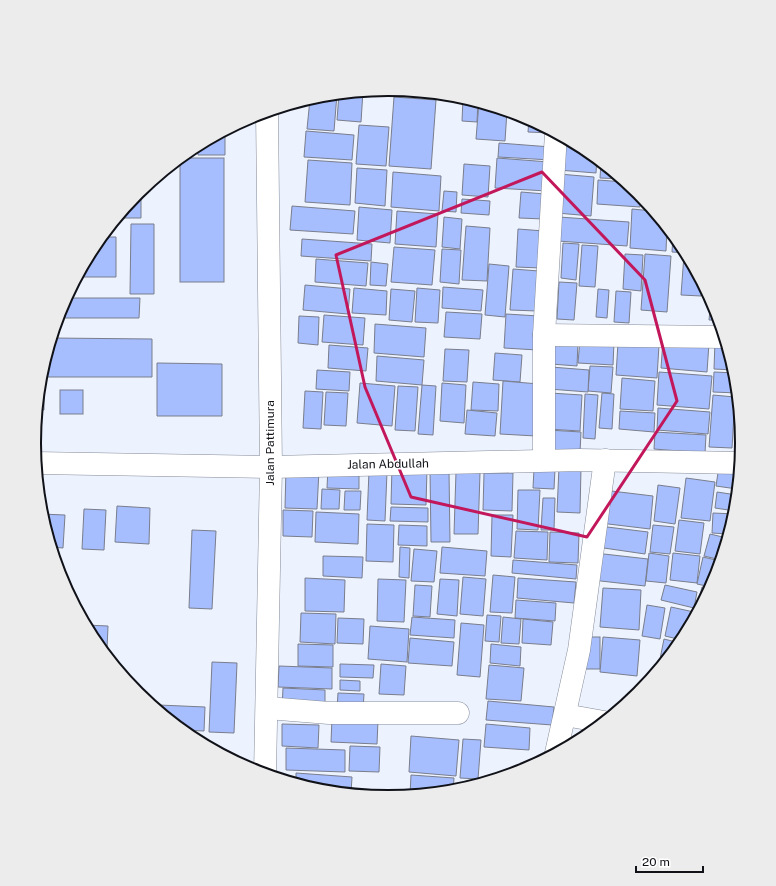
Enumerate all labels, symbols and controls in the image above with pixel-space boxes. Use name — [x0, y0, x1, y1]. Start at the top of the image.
street label: Jalan Pattimura — [263, 400, 277, 486]
street label: Jalan Abdullah — [347, 456, 429, 472]
scale bar — [636, 848, 703, 874]
text: 20 m — [642, 855, 670, 869]

